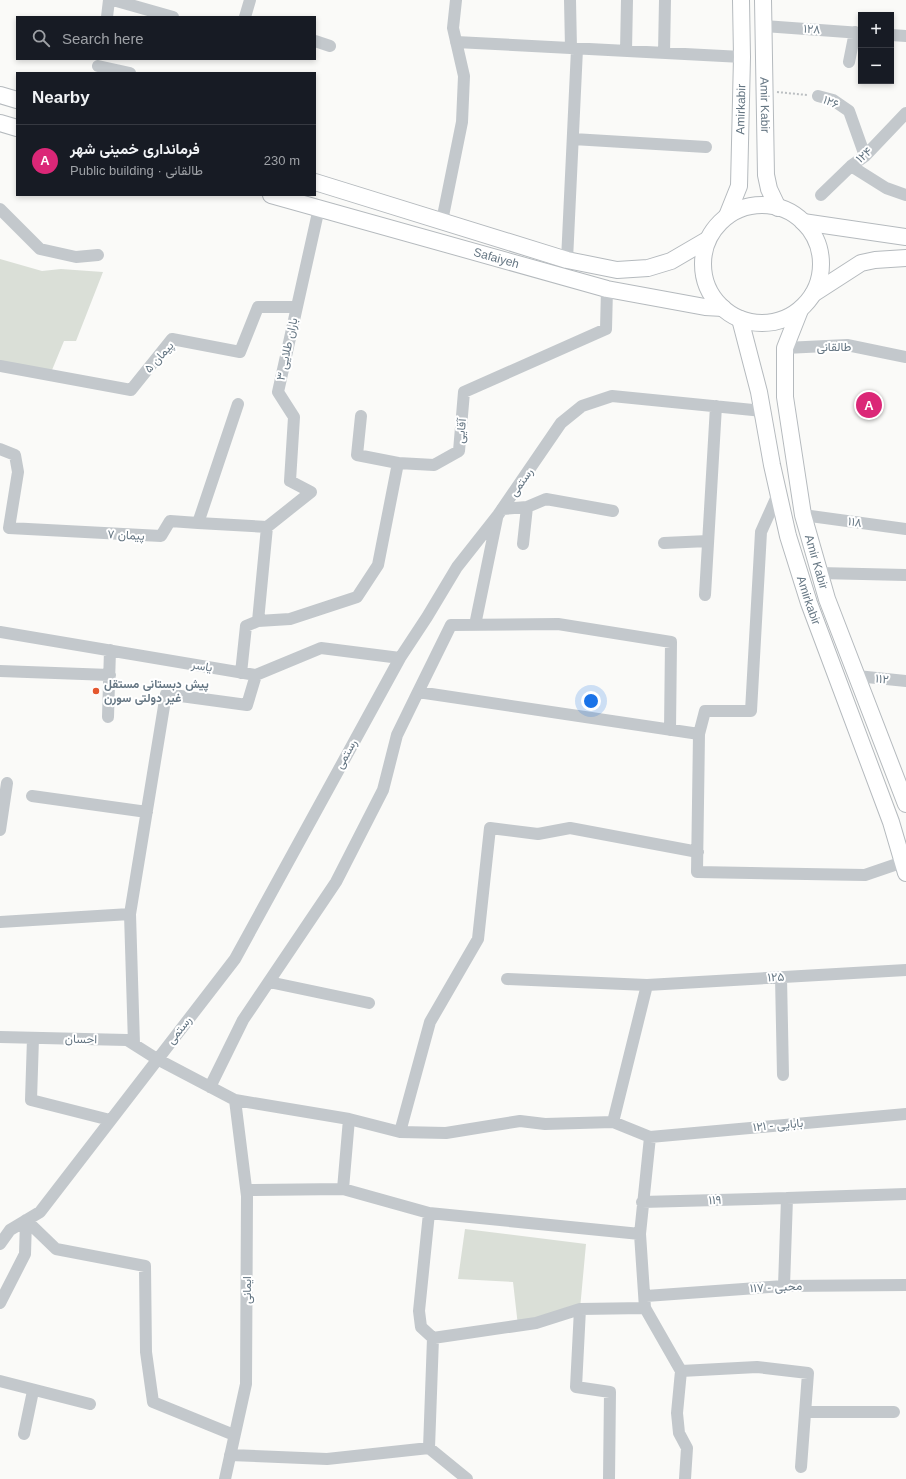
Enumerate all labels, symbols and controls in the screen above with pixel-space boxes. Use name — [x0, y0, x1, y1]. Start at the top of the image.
map controls — [858, 12, 894, 84]
button: + — [858, 12, 894, 48]
search box — [16, 16, 316, 60]
street label: ۱۲۸ — [803, 21, 821, 37]
icon: search — [30, 27, 52, 49]
text: Search here — [62, 30, 144, 47]
button: − — [858, 48, 894, 84]
street label: Amir Kabir — [757, 77, 772, 133]
street label: Amirkabir — [733, 84, 748, 135]
text: Nearby — [32, 88, 90, 107]
street label: ۱۲۶ — [821, 93, 841, 112]
text: فرمانداری خمینی شهر — [70, 140, 200, 157]
street label: ۱۲۴ — [853, 144, 875, 166]
text: A — [40, 153, 50, 168]
text: 230 m — [264, 153, 300, 168]
text: Public building · طالقانی — [70, 163, 203, 178]
street label: Safaiyeh — [472, 245, 521, 271]
street label: باران طلایی ۳ — [274, 316, 301, 382]
street label: پیمان ۵ — [141, 339, 177, 376]
street label: طالقانی — [817, 340, 852, 355]
pin: A — [856, 390, 882, 420]
street label: آقایی — [453, 417, 470, 444]
street label: رستمی — [506, 465, 537, 500]
street label: ۱۱۸ — [847, 514, 863, 530]
street label: پیمان ۷ — [107, 527, 145, 544]
street label: Amir Kabir — [802, 533, 831, 591]
street label: Amirkabir — [794, 574, 824, 627]
street label: یاسر — [189, 657, 214, 676]
street label: ۱۱۲ — [875, 671, 889, 687]
place label: پیش دبستانی مستقل غیر دولتی سورن — [104, 677, 209, 706]
marker: پیش دبستانی مستقل غیر دولتی سورن — [91, 686, 101, 696]
your location — [581, 691, 601, 711]
street label: رستمی — [332, 737, 361, 772]
street label: ۱۲۵ — [767, 970, 785, 984]
street label: رستمی — [164, 1013, 195, 1047]
street label: احسان — [65, 1032, 97, 1046]
street label: بابایی - ۱۲۱ — [752, 1116, 804, 1135]
street label: ۱۱۹ — [708, 1193, 722, 1207]
street label: ایمانی — [240, 1276, 255, 1304]
street label: محبی - ۱۱۷ — [750, 1279, 803, 1296]

